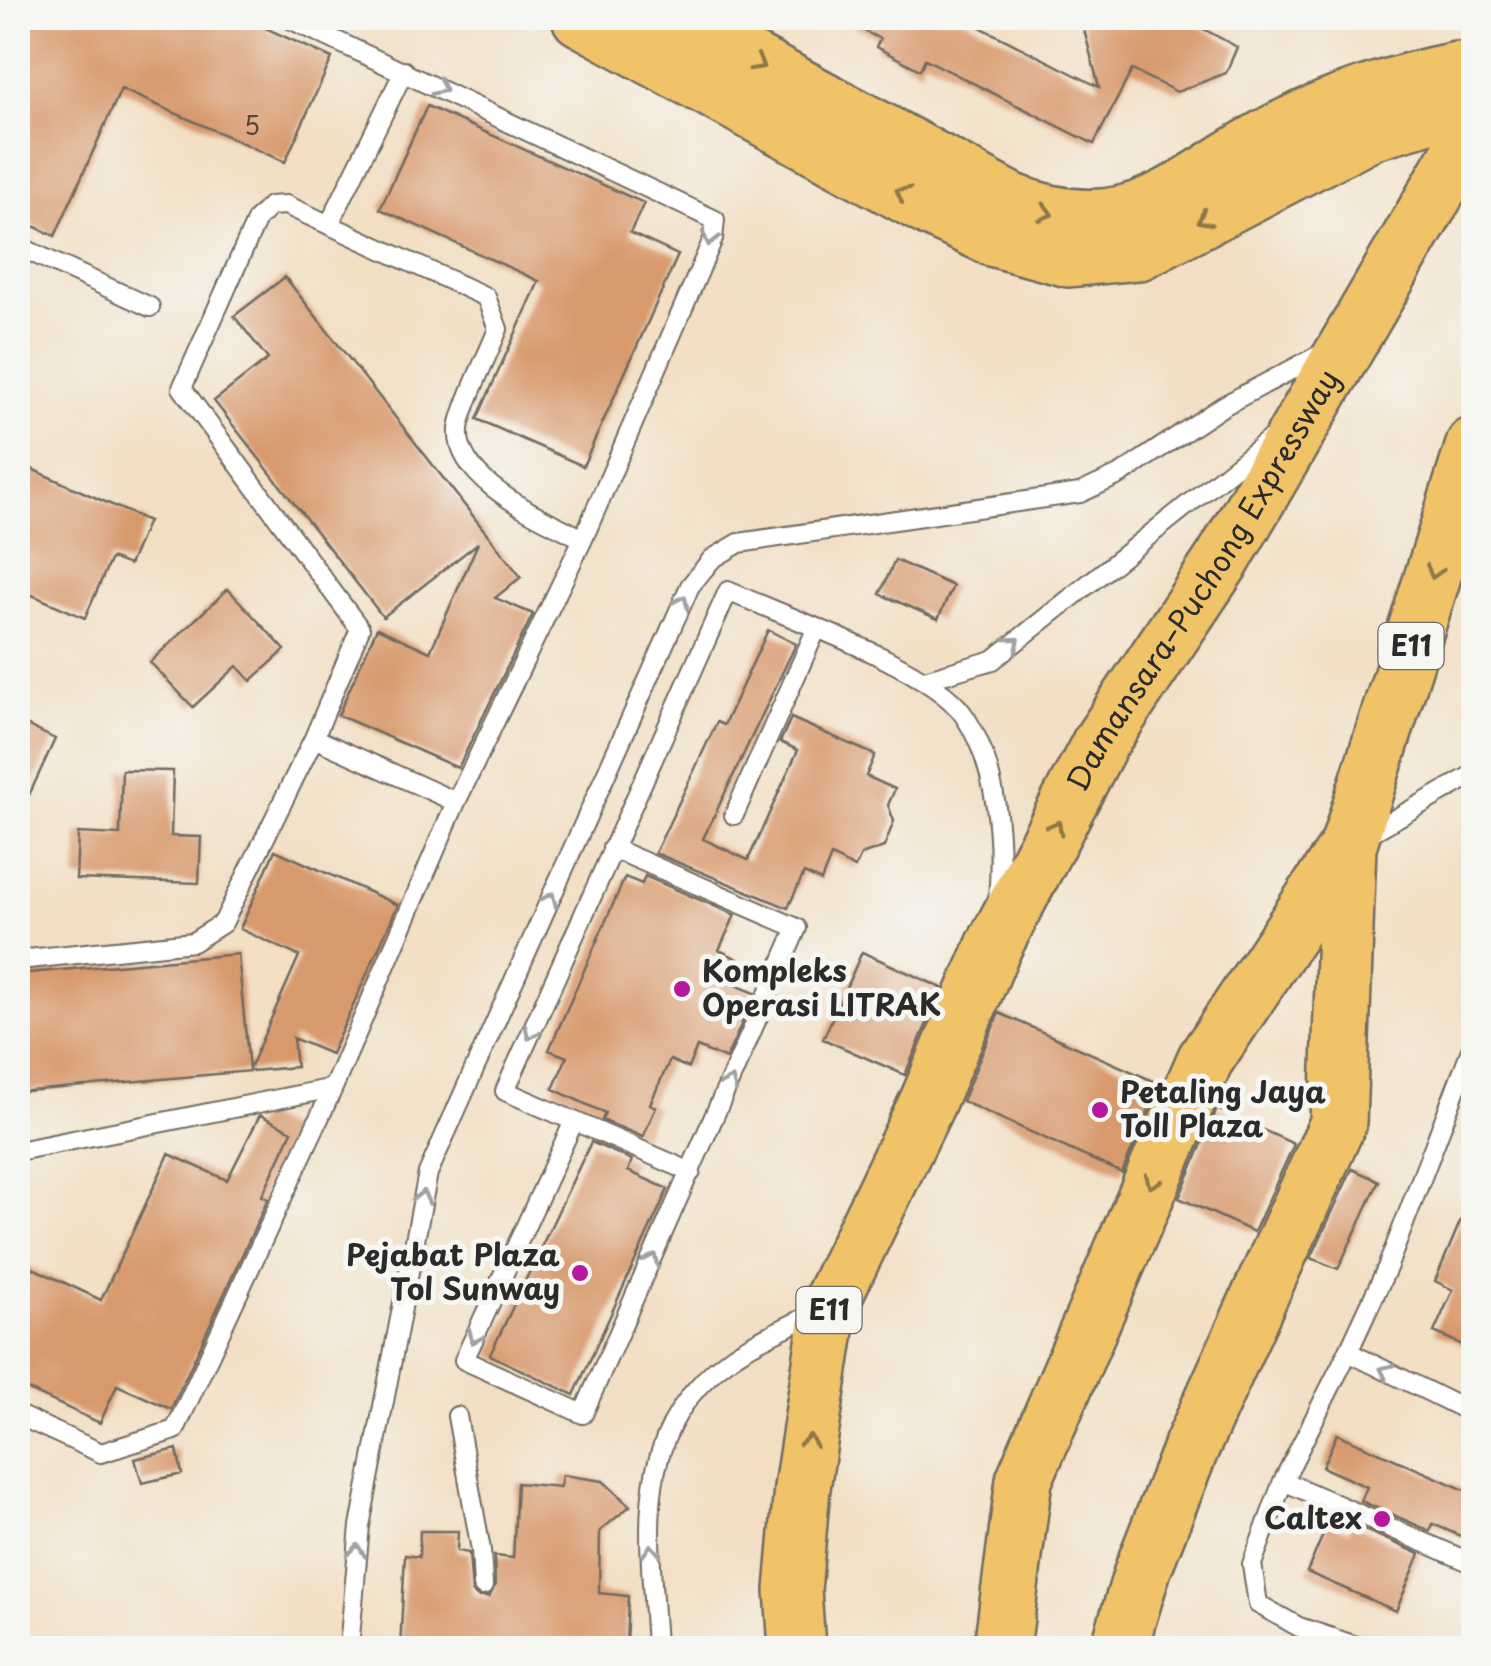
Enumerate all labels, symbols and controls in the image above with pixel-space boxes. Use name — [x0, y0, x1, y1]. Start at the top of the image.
one-way arrow — [747, 52, 766, 71]
one-way arrow — [430, 76, 448, 96]
house number: 5 — [244, 106, 260, 144]
one-way arrow — [894, 185, 912, 205]
one-way arrow — [1037, 202, 1054, 223]
one-way arrow — [1197, 207, 1215, 227]
one-way arrow — [701, 230, 722, 248]
street label: Damansara–Puchong Expressway — [1054, 360, 1349, 798]
one-way arrow — [1425, 562, 1446, 579]
one-way arrow — [670, 594, 690, 612]
road number: E11 — [1378, 623, 1444, 669]
one-way arrow — [1003, 637, 1021, 655]
one-way arrow — [1044, 819, 1063, 837]
one-way arrow — [538, 891, 558, 909]
place label: Kompleks Operasi LITRAK — [702, 947, 941, 1026]
marker: Kompleks Operasi LITRAK — [671, 978, 693, 1000]
one-way arrow — [523, 1023, 543, 1041]
place label: Petaling Jaya Toll Plaza — [1120, 1068, 1326, 1147]
one-way arrow — [718, 1075, 738, 1093]
marker: Petaling Jaya Toll Plaza — [1089, 1099, 1111, 1121]
one-way arrow — [1144, 1172, 1164, 1190]
one-way arrow — [410, 1189, 431, 1206]
place label: Pejabat Plaza Tol Sunway — [346, 1231, 560, 1310]
one-way arrow — [639, 1252, 659, 1270]
marker: Pejabat Plaza Tol Sunway — [569, 1262, 591, 1284]
road number: E11 — [796, 1287, 862, 1333]
one-way arrow — [467, 1327, 487, 1345]
one-way arrow — [1378, 1363, 1396, 1383]
one-way arrow — [798, 1432, 819, 1449]
place label: Caltex — [1264, 1494, 1362, 1539]
marker: Caltex — [1371, 1508, 1393, 1530]
one-way arrow — [346, 1543, 368, 1559]
one-way arrow — [641, 1543, 662, 1559]

